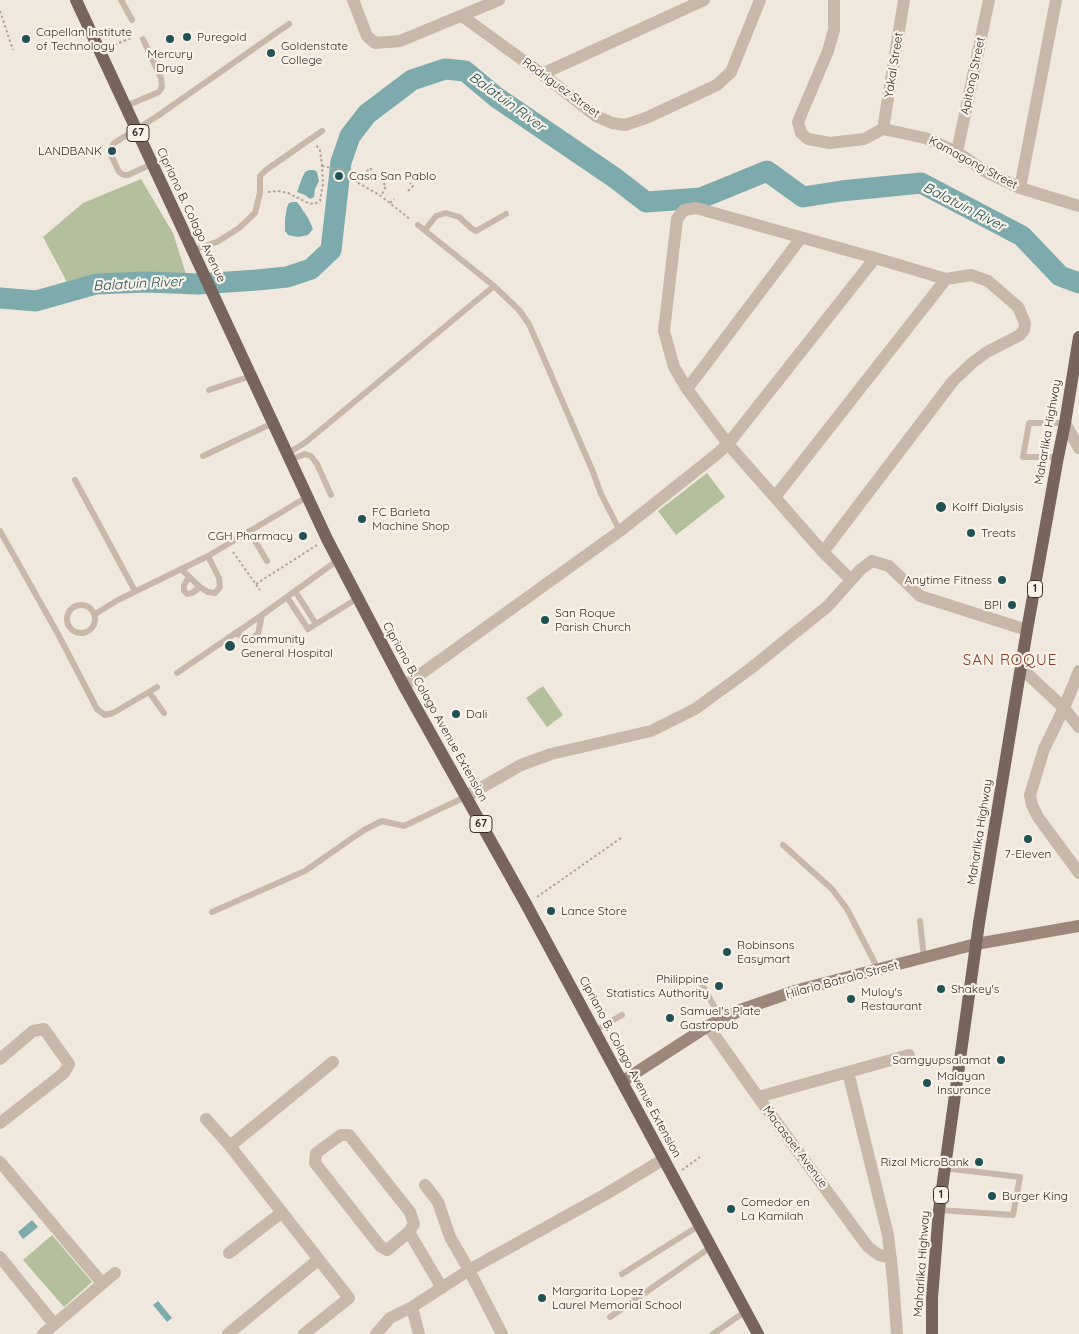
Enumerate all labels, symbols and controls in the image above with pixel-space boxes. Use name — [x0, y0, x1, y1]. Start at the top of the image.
place label: Capellan Institute of Technology — [36, 25, 132, 53]
place label: Puregold — [197, 30, 246, 44]
marker: Puregold — [181, 31, 193, 43]
street label: Yakal Street — [882, 31, 906, 99]
marker: Capellan Institute of Technology — [20, 33, 32, 45]
marker: Mercury Drug — [164, 33, 176, 45]
street label: Apitong Street — [958, 36, 988, 116]
place label: Goldenstate College — [281, 39, 348, 67]
place label: Mercury Drug — [147, 47, 193, 75]
marker: Goldenstate College — [265, 47, 277, 59]
street label: Rodriguez Street — [519, 55, 603, 121]
water label: Balatuin River — [466, 69, 548, 135]
road number: 67 — [127, 125, 149, 142]
street label: Kamagong Street — [926, 134, 1020, 192]
place label: LANDBANK — [38, 144, 102, 158]
marker: LANDBANK — [106, 145, 118, 157]
street label: Cipriano B. Colago Avenue — [153, 145, 229, 285]
place label: Casa San Pablo — [349, 169, 436, 183]
marker: Casa San Pablo — [333, 170, 345, 182]
water label: Balatuin River — [920, 179, 1008, 235]
water label: Balatuin River — [93, 273, 183, 295]
street label: Maharlika Highway — [1032, 378, 1064, 486]
marker: Kolff Dialysis — [934, 500, 948, 514]
place label: Kolff Dialysis — [952, 500, 1023, 514]
place label: FC Barleta Machine Shop — [372, 505, 450, 533]
marker: FC Barleta Machine Shop — [356, 513, 368, 525]
place label: Treats — [981, 526, 1016, 540]
marker: Treats — [965, 527, 977, 539]
place label: CGH Pharmacy — [208, 529, 293, 543]
marker: CGH Pharmacy — [297, 530, 309, 542]
place label: Anytime Fitness — [905, 573, 992, 587]
marker: Anytime Fitness — [996, 574, 1008, 586]
road number: 1 — [1028, 580, 1042, 598]
place label: BPI — [984, 598, 1002, 612]
marker: BPI — [1006, 599, 1018, 611]
place label: San Roque Parish Church — [555, 606, 631, 634]
marker: San Roque Parish Church — [539, 614, 551, 626]
street label: Cipriano B. Colago Avenue Extension — [379, 620, 491, 804]
place label: Community General Hospital — [241, 632, 333, 660]
marker: Community General Hospital — [223, 639, 237, 653]
district label: SAN ROQUE — [962, 651, 1058, 669]
place label: Dali — [466, 707, 487, 721]
marker: Dali — [450, 708, 462, 720]
street label: Maharlika Highway — [965, 778, 995, 886]
road number: 67 — [470, 816, 492, 832]
marker: 7-Eleven — [1022, 833, 1034, 845]
place label: 7-Eleven — [1004, 847, 1052, 861]
place label: Lance Store — [561, 904, 627, 918]
marker: Lance Store — [545, 905, 557, 917]
place label: Robinsons Easymart — [737, 938, 794, 966]
marker: Robinsons Easymart — [721, 946, 733, 958]
street label: Hilario Batralo Street — [784, 958, 900, 1002]
place label: Philippine Statistics Authority — [606, 972, 709, 1000]
street label: Cipriano B. Colago Avenue Extension — [576, 974, 684, 1160]
marker: Philippine Statistics Authority — [713, 980, 725, 992]
place label: Shakey's — [951, 982, 999, 996]
marker: Shakey's — [935, 983, 947, 995]
place label: Muloy's Restaurant — [861, 985, 922, 1013]
marker: Muloy's Restaurant — [845, 993, 857, 1005]
place label: Samuel's Plate Gastropub — [680, 1004, 761, 1032]
marker: Samuel's Plate Gastropub — [664, 1012, 676, 1024]
place label: Samgyupsalamat — [892, 1053, 991, 1067]
marker: Samgyupsalamat — [995, 1054, 1007, 1066]
place label: Malayan Insurance — [937, 1069, 991, 1097]
marker: Malayan Insurance — [921, 1077, 933, 1089]
street label: Macasaet Avenue — [760, 1103, 830, 1191]
place label: Rizal MicroBank — [881, 1155, 969, 1169]
marker: Rizal MicroBank — [973, 1156, 985, 1168]
road number: 1 — [934, 1186, 948, 1204]
place label: Burger King — [1002, 1189, 1068, 1203]
marker: Burger King — [986, 1190, 998, 1202]
place label: Comedor en La Kamilah — [741, 1195, 810, 1223]
marker: Comedor en La Kamilah — [725, 1203, 737, 1215]
street label: Maharlika Highway — [911, 1210, 933, 1318]
place label: Margarita Lopez Laurel Memorial School — [552, 1284, 682, 1312]
marker: Margarita Lopez Laurel Memorial School — [536, 1292, 548, 1304]

